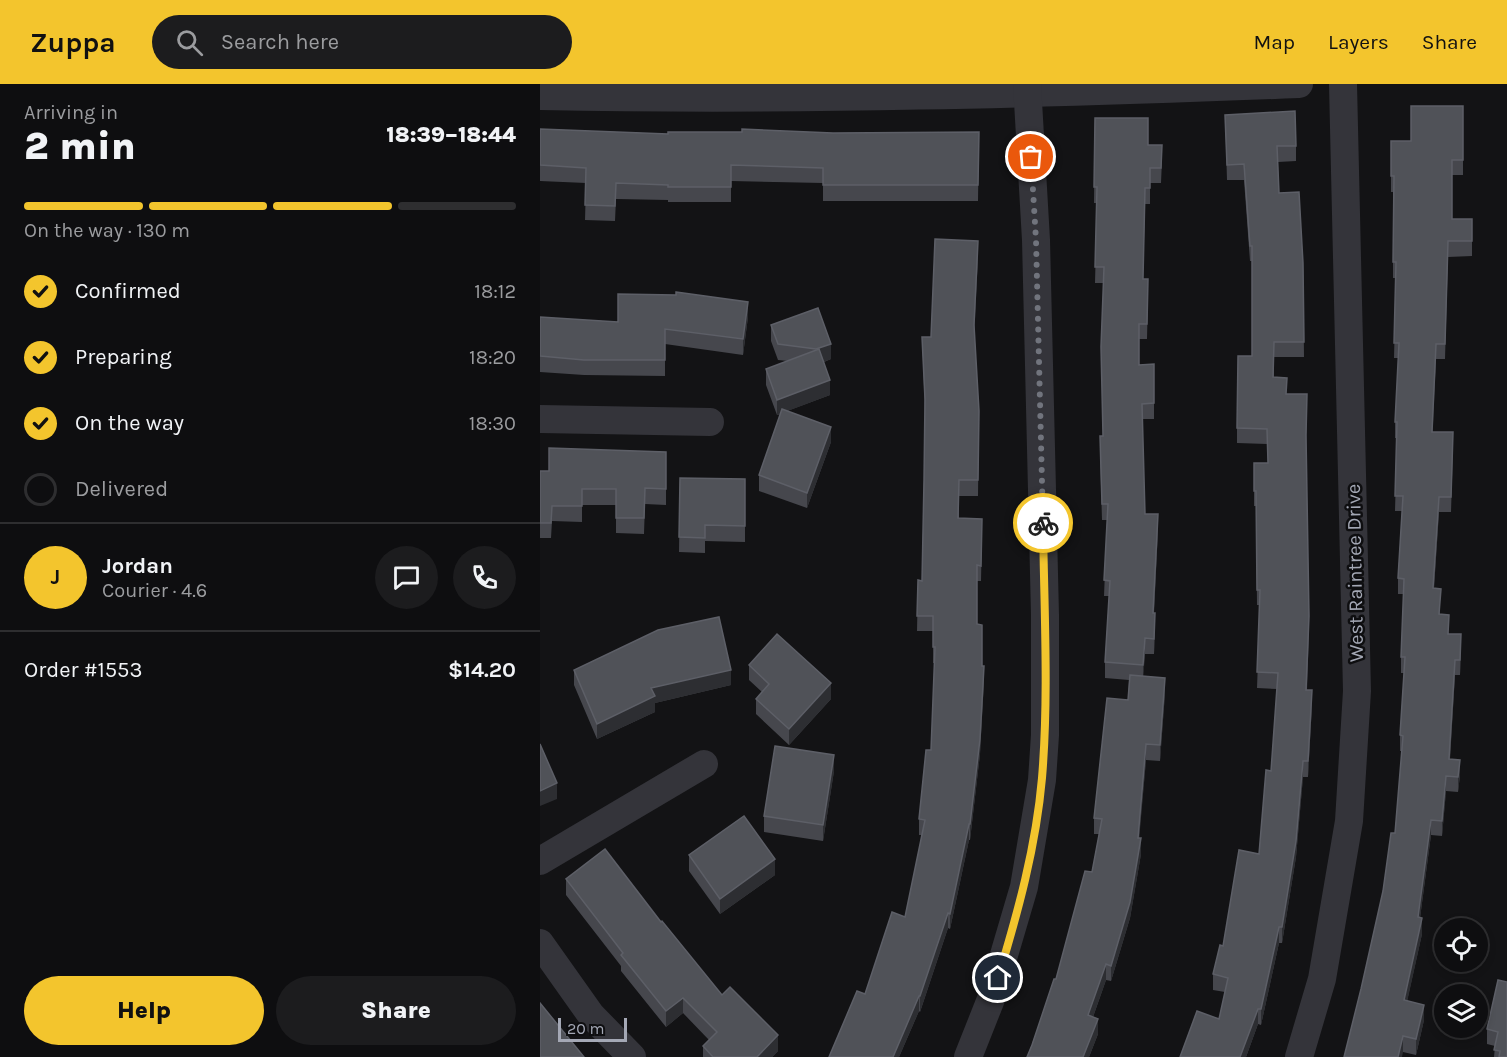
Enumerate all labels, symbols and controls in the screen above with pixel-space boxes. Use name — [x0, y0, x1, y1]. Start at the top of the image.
search box — [152, 15, 572, 69]
text: Zuppa — [30, 26, 116, 59]
icon: search — [173, 26, 206, 59]
text: Search here — [221, 29, 339, 55]
text: Map — [1253, 30, 1295, 54]
text: Layers — [1328, 30, 1389, 54]
text: Share — [1422, 30, 1477, 54]
text: Arriving in — [24, 101, 118, 124]
text: 18:39–18:44 — [386, 122, 516, 148]
text: 2 min — [24, 123, 136, 169]
pin — [1005, 131, 1056, 182]
icon: bag — [1014, 140, 1047, 173]
text: On the way · 130 m — [24, 219, 190, 242]
icon: check — [24, 275, 57, 308]
text: Confirmed — [75, 278, 181, 304]
text: 18:12 — [474, 280, 516, 303]
icon: check — [24, 341, 57, 374]
text: Preparing — [75, 344, 172, 370]
text: 18:20 — [469, 346, 516, 369]
icon: check — [24, 407, 57, 440]
text: On the way — [75, 410, 184, 436]
text: 18:30 — [469, 412, 516, 435]
text: Delivered — [75, 476, 168, 502]
street label: West Raintree Drive — [1342, 484, 1368, 662]
courier — [1013, 493, 1073, 553]
icon: bike — [1027, 507, 1060, 540]
button: chat — [375, 546, 438, 609]
button: phone — [453, 546, 516, 609]
text: Jordan — [102, 553, 173, 579]
text: J — [51, 564, 60, 590]
text: Courier · 4.6 — [102, 579, 207, 602]
text: Order #1553 — [24, 657, 143, 683]
text: $14.20 — [448, 657, 516, 683]
map controls — [1434, 918, 1488, 1038]
button: locate — [1434, 918, 1488, 972]
pin — [972, 952, 1023, 1003]
icon: home — [981, 961, 1014, 994]
button: Help — [24, 976, 264, 1045]
button: Share — [276, 976, 516, 1045]
button: layers — [1434, 984, 1488, 1038]
scale bar — [558, 1015, 627, 1042]
text: 20 m — [567, 1019, 605, 1038]

